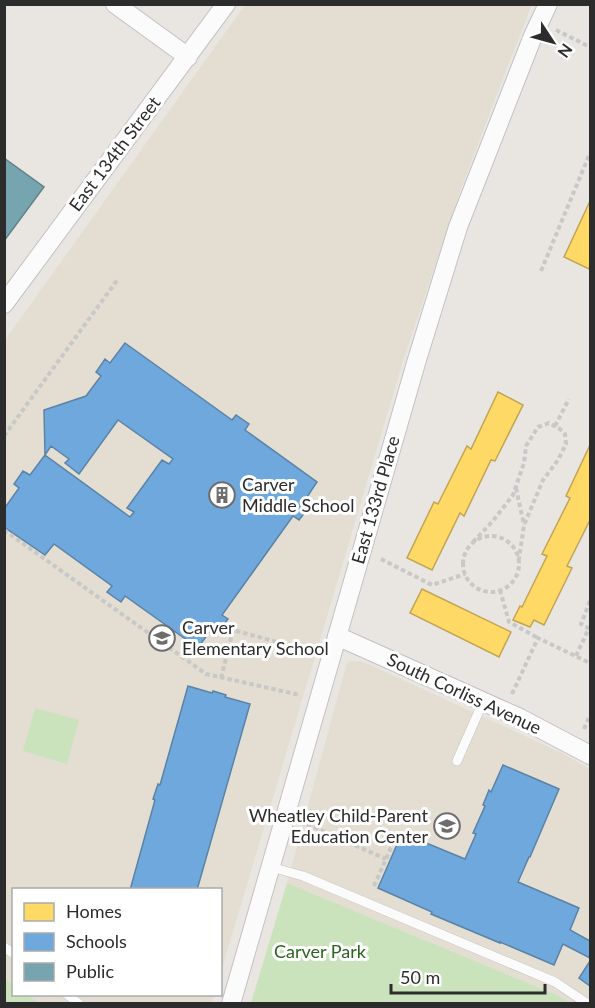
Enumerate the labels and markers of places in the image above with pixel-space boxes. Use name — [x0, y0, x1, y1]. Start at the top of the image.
place label: Carver Middle School — [242, 473, 354, 516]
building icon: Carver Middle School — [207, 480, 237, 510]
place label: Carver Elementary School — [182, 616, 329, 659]
school or university icon: Carver Elementary School — [147, 623, 177, 653]
place label: Wheatley Child-Parent Education Center — [249, 804, 429, 847]
school or university icon: Wheatley Child-Parent Education Center — [432, 811, 462, 841]

